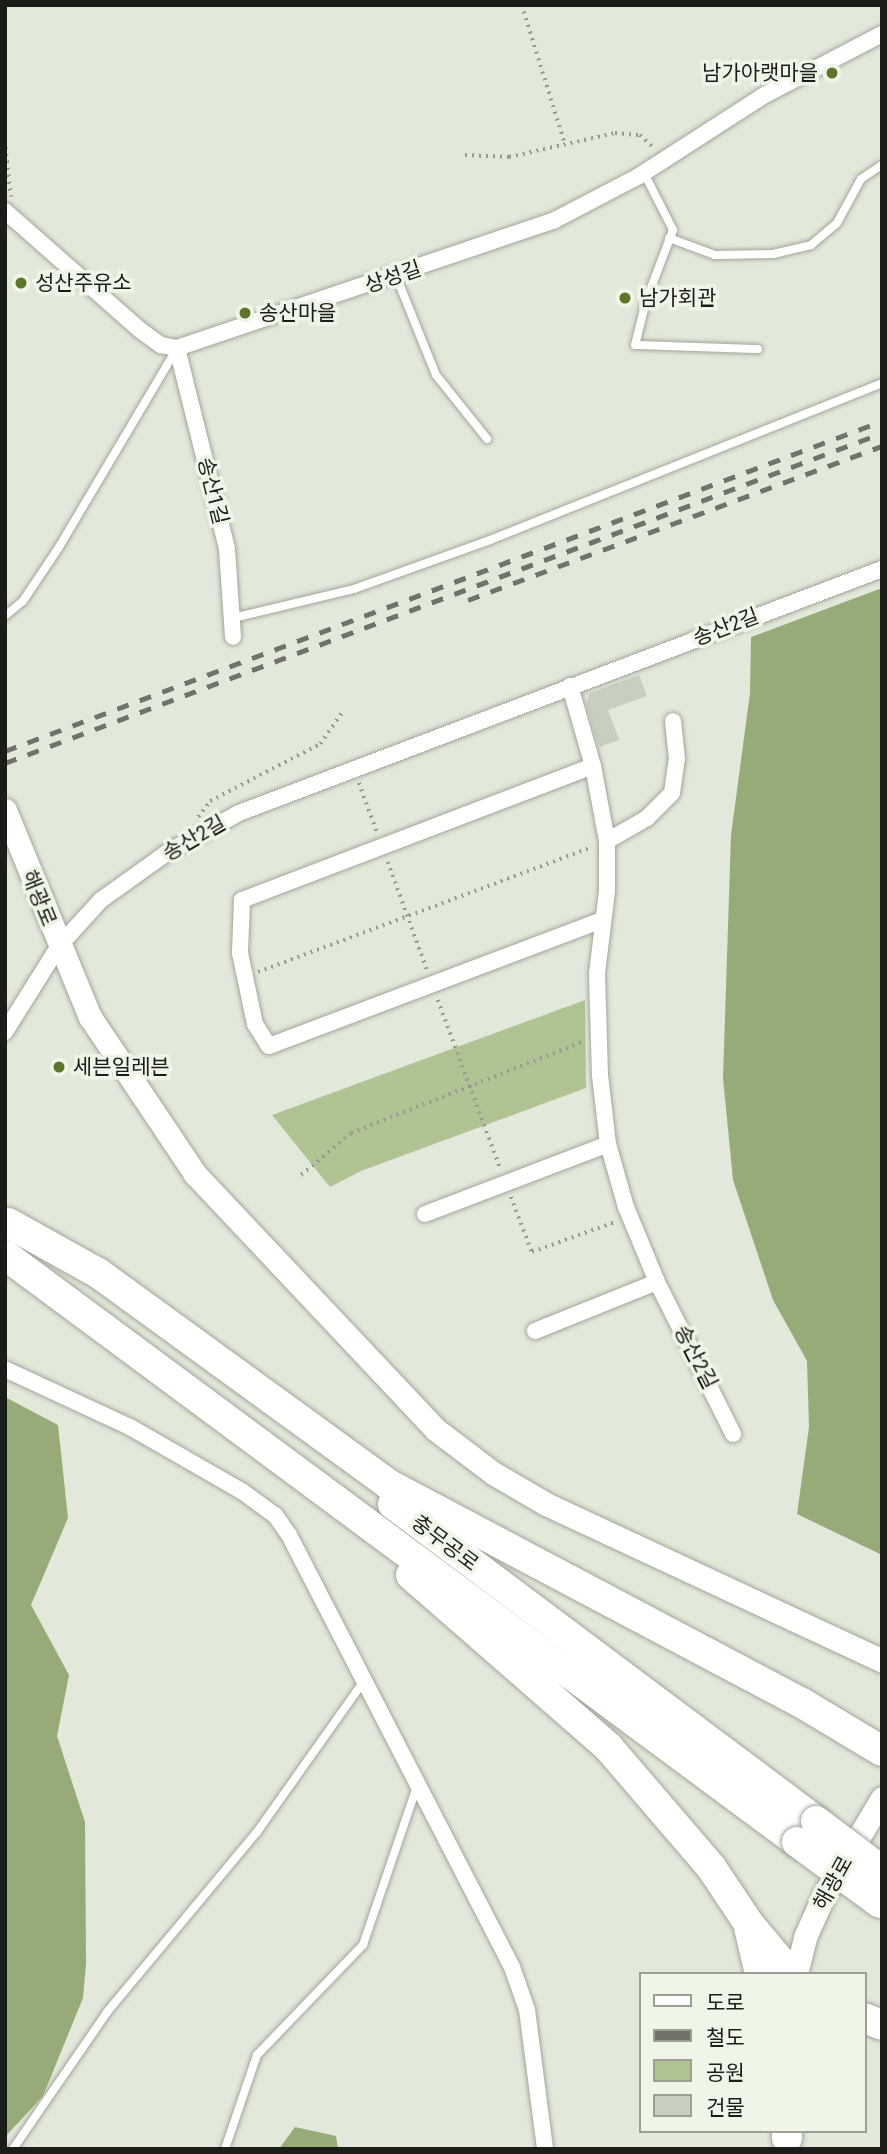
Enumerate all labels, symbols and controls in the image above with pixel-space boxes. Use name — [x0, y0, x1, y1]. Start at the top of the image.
place label: 남가아랫마을 — [702, 60, 818, 86]
marker: 남가아랫마을 — [824, 65, 840, 81]
street label: 상성길 — [361, 256, 425, 298]
place label: 성산주유소 — [35, 270, 132, 296]
marker: 성산주유소 — [13, 275, 29, 291]
place label: 남가회관 — [639, 285, 716, 311]
marker: 남가회관 — [617, 290, 633, 306]
place label: 송산마을 — [259, 300, 336, 326]
marker: 송산마을 — [237, 305, 253, 321]
street label: 송산1길 — [193, 455, 233, 527]
street label: 송산2길 — [690, 603, 762, 651]
street label: 송산2길 — [158, 810, 230, 866]
street label: 해광로 — [16, 866, 62, 930]
place label: 세븐일레븐 — [73, 1054, 170, 1080]
marker: 세븐일레븐 — [51, 1059, 67, 1075]
street label: 송산2길 — [669, 1321, 723, 1393]
street label: 충무공로 — [407, 1510, 483, 1576]
street label: 해광로 — [808, 1852, 858, 1914]
legend — [638, 1972, 866, 2133]
text: 도로 — [706, 1991, 745, 2015]
text: 철도 — [706, 2026, 745, 2050]
text: 공원 — [706, 2061, 745, 2085]
text: 건물 — [706, 2096, 745, 2120]

